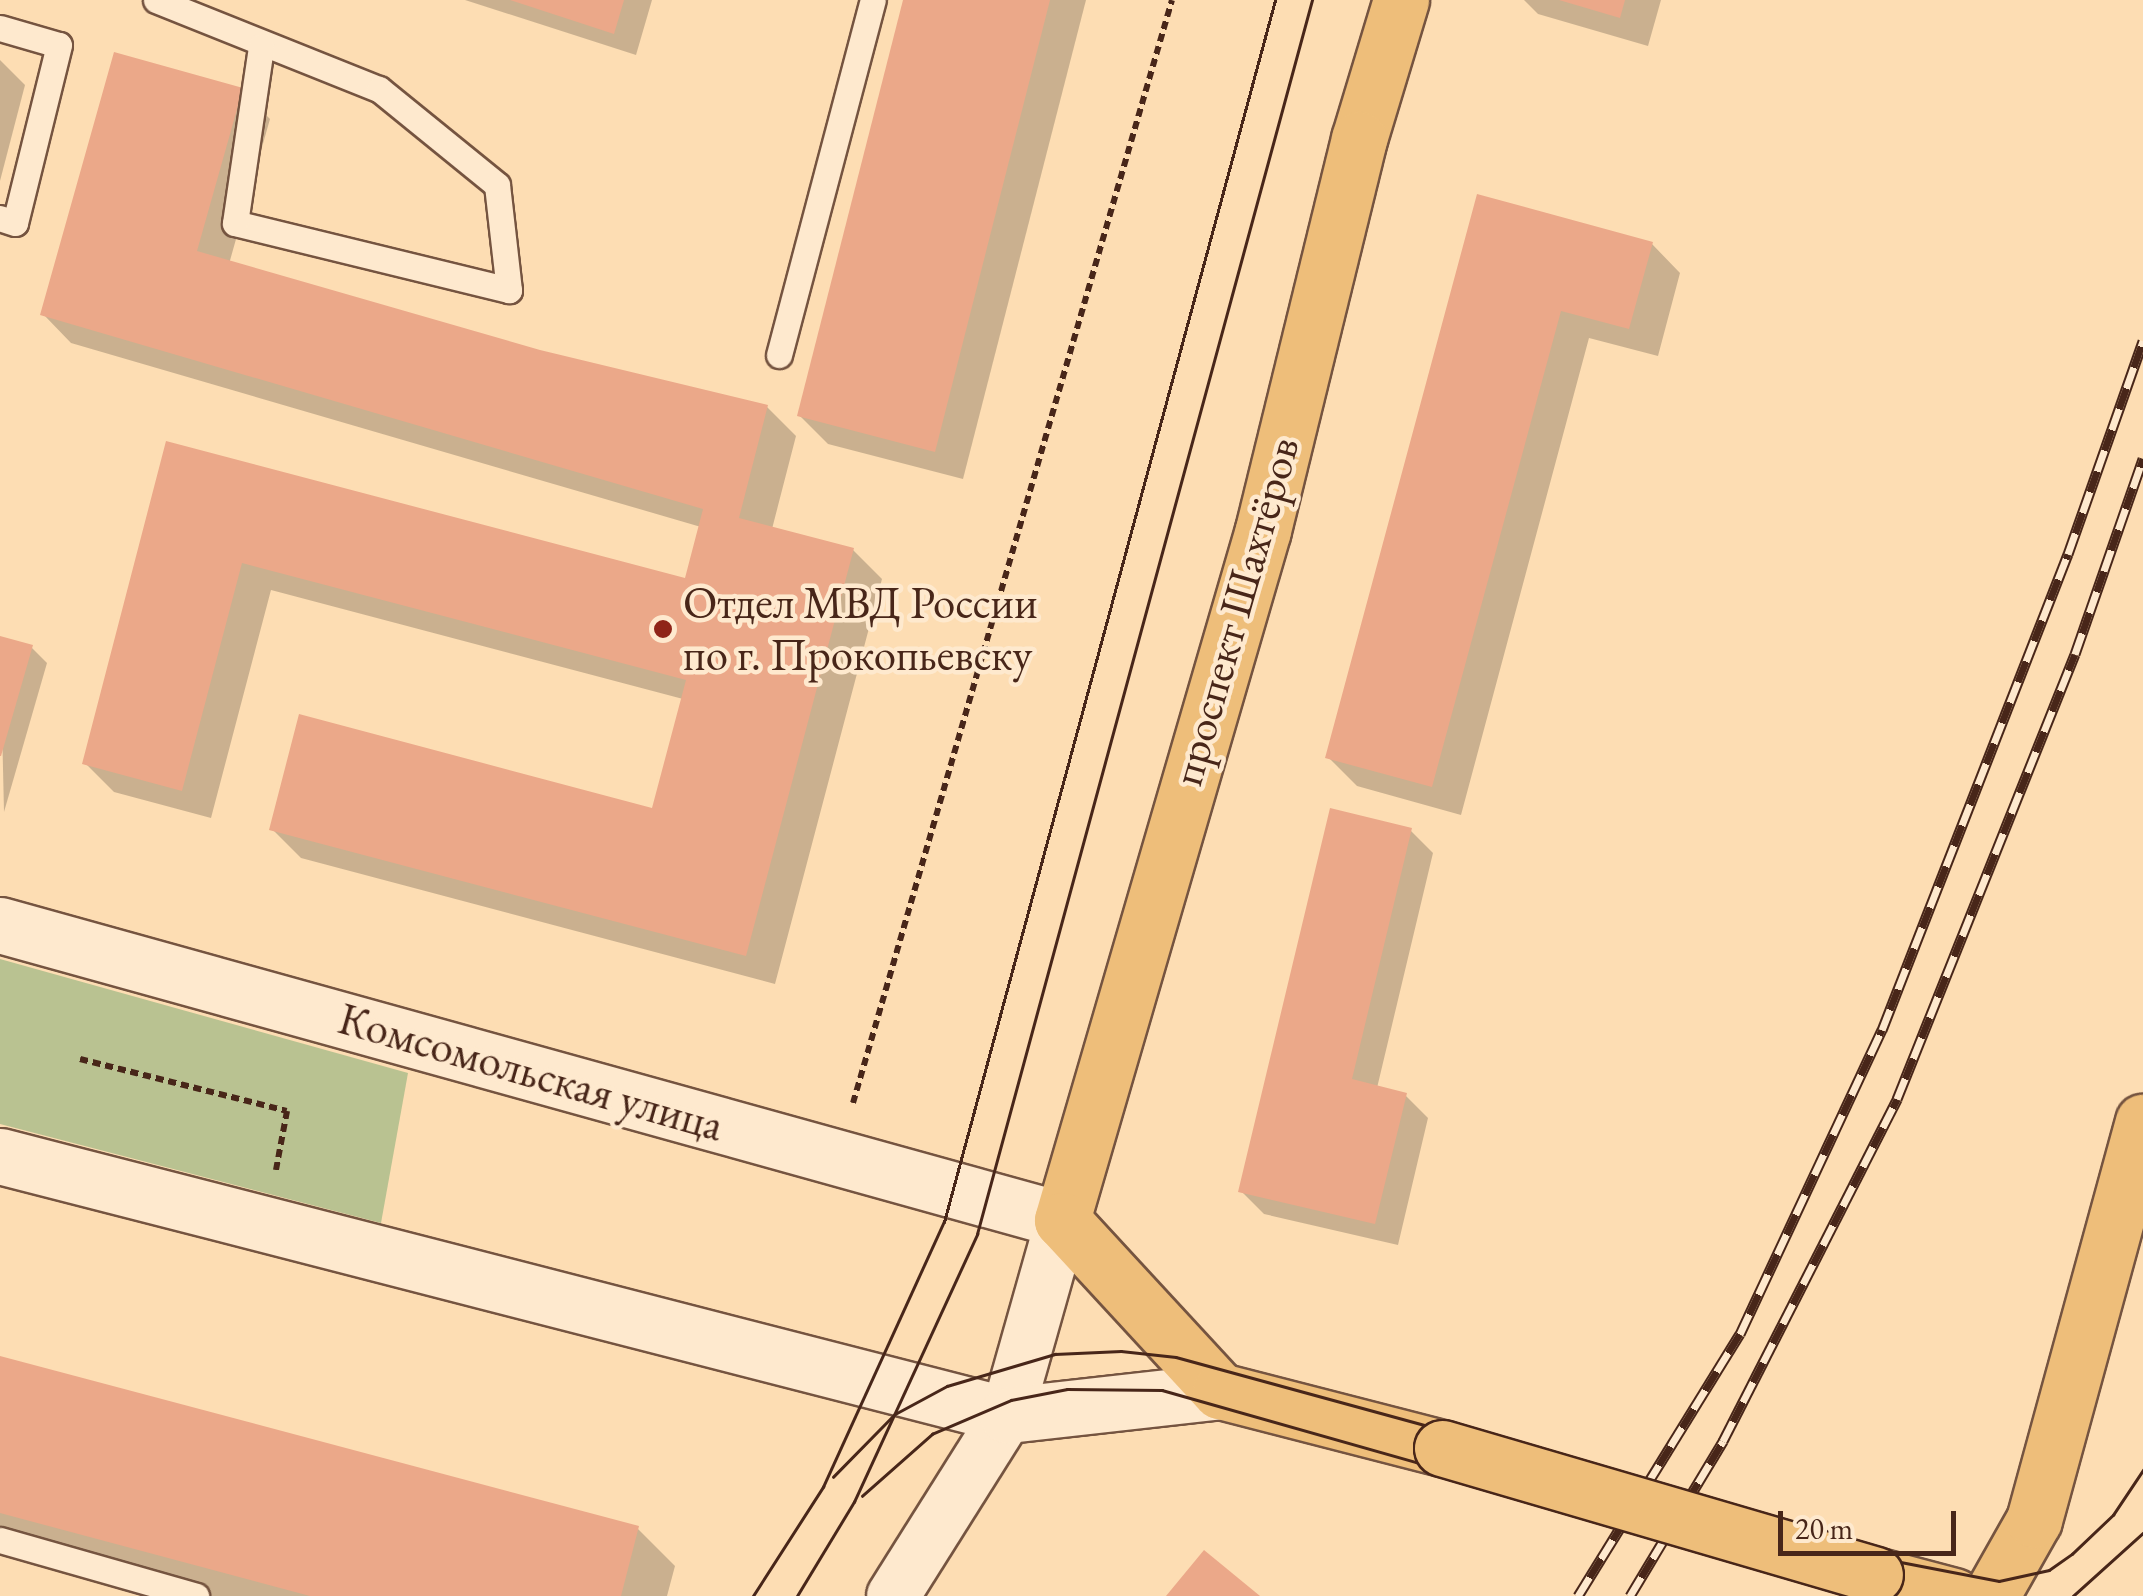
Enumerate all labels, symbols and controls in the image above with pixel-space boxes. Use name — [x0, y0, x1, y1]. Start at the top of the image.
street label: проспект Шахтёров — [1159, 431, 1311, 791]
place label: Отдел МВД России по г. Прокопьевску — [683, 576, 1038, 682]
marker: Отдел МВД России по г. Прокопьевску — [652, 618, 674, 640]
street label: Комсомольская улица — [332, 991, 730, 1153]
scale bar — [1783, 1491, 1960, 1553]
text: 20 m — [1795, 1509, 1853, 1548]

